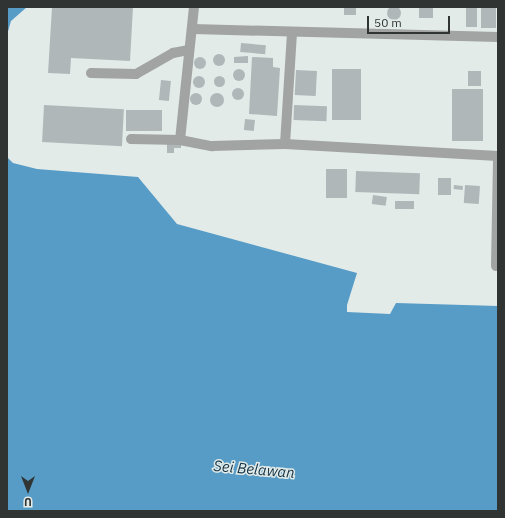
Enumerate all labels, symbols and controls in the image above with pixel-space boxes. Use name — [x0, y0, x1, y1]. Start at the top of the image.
scale bar — [369, 8, 452, 34]
text: 50 m — [374, 15, 402, 30]
water label: Sei Belawan — [213, 456, 295, 482]
north arrow — [8, 470, 48, 510]
text: U — [24, 495, 32, 509]

